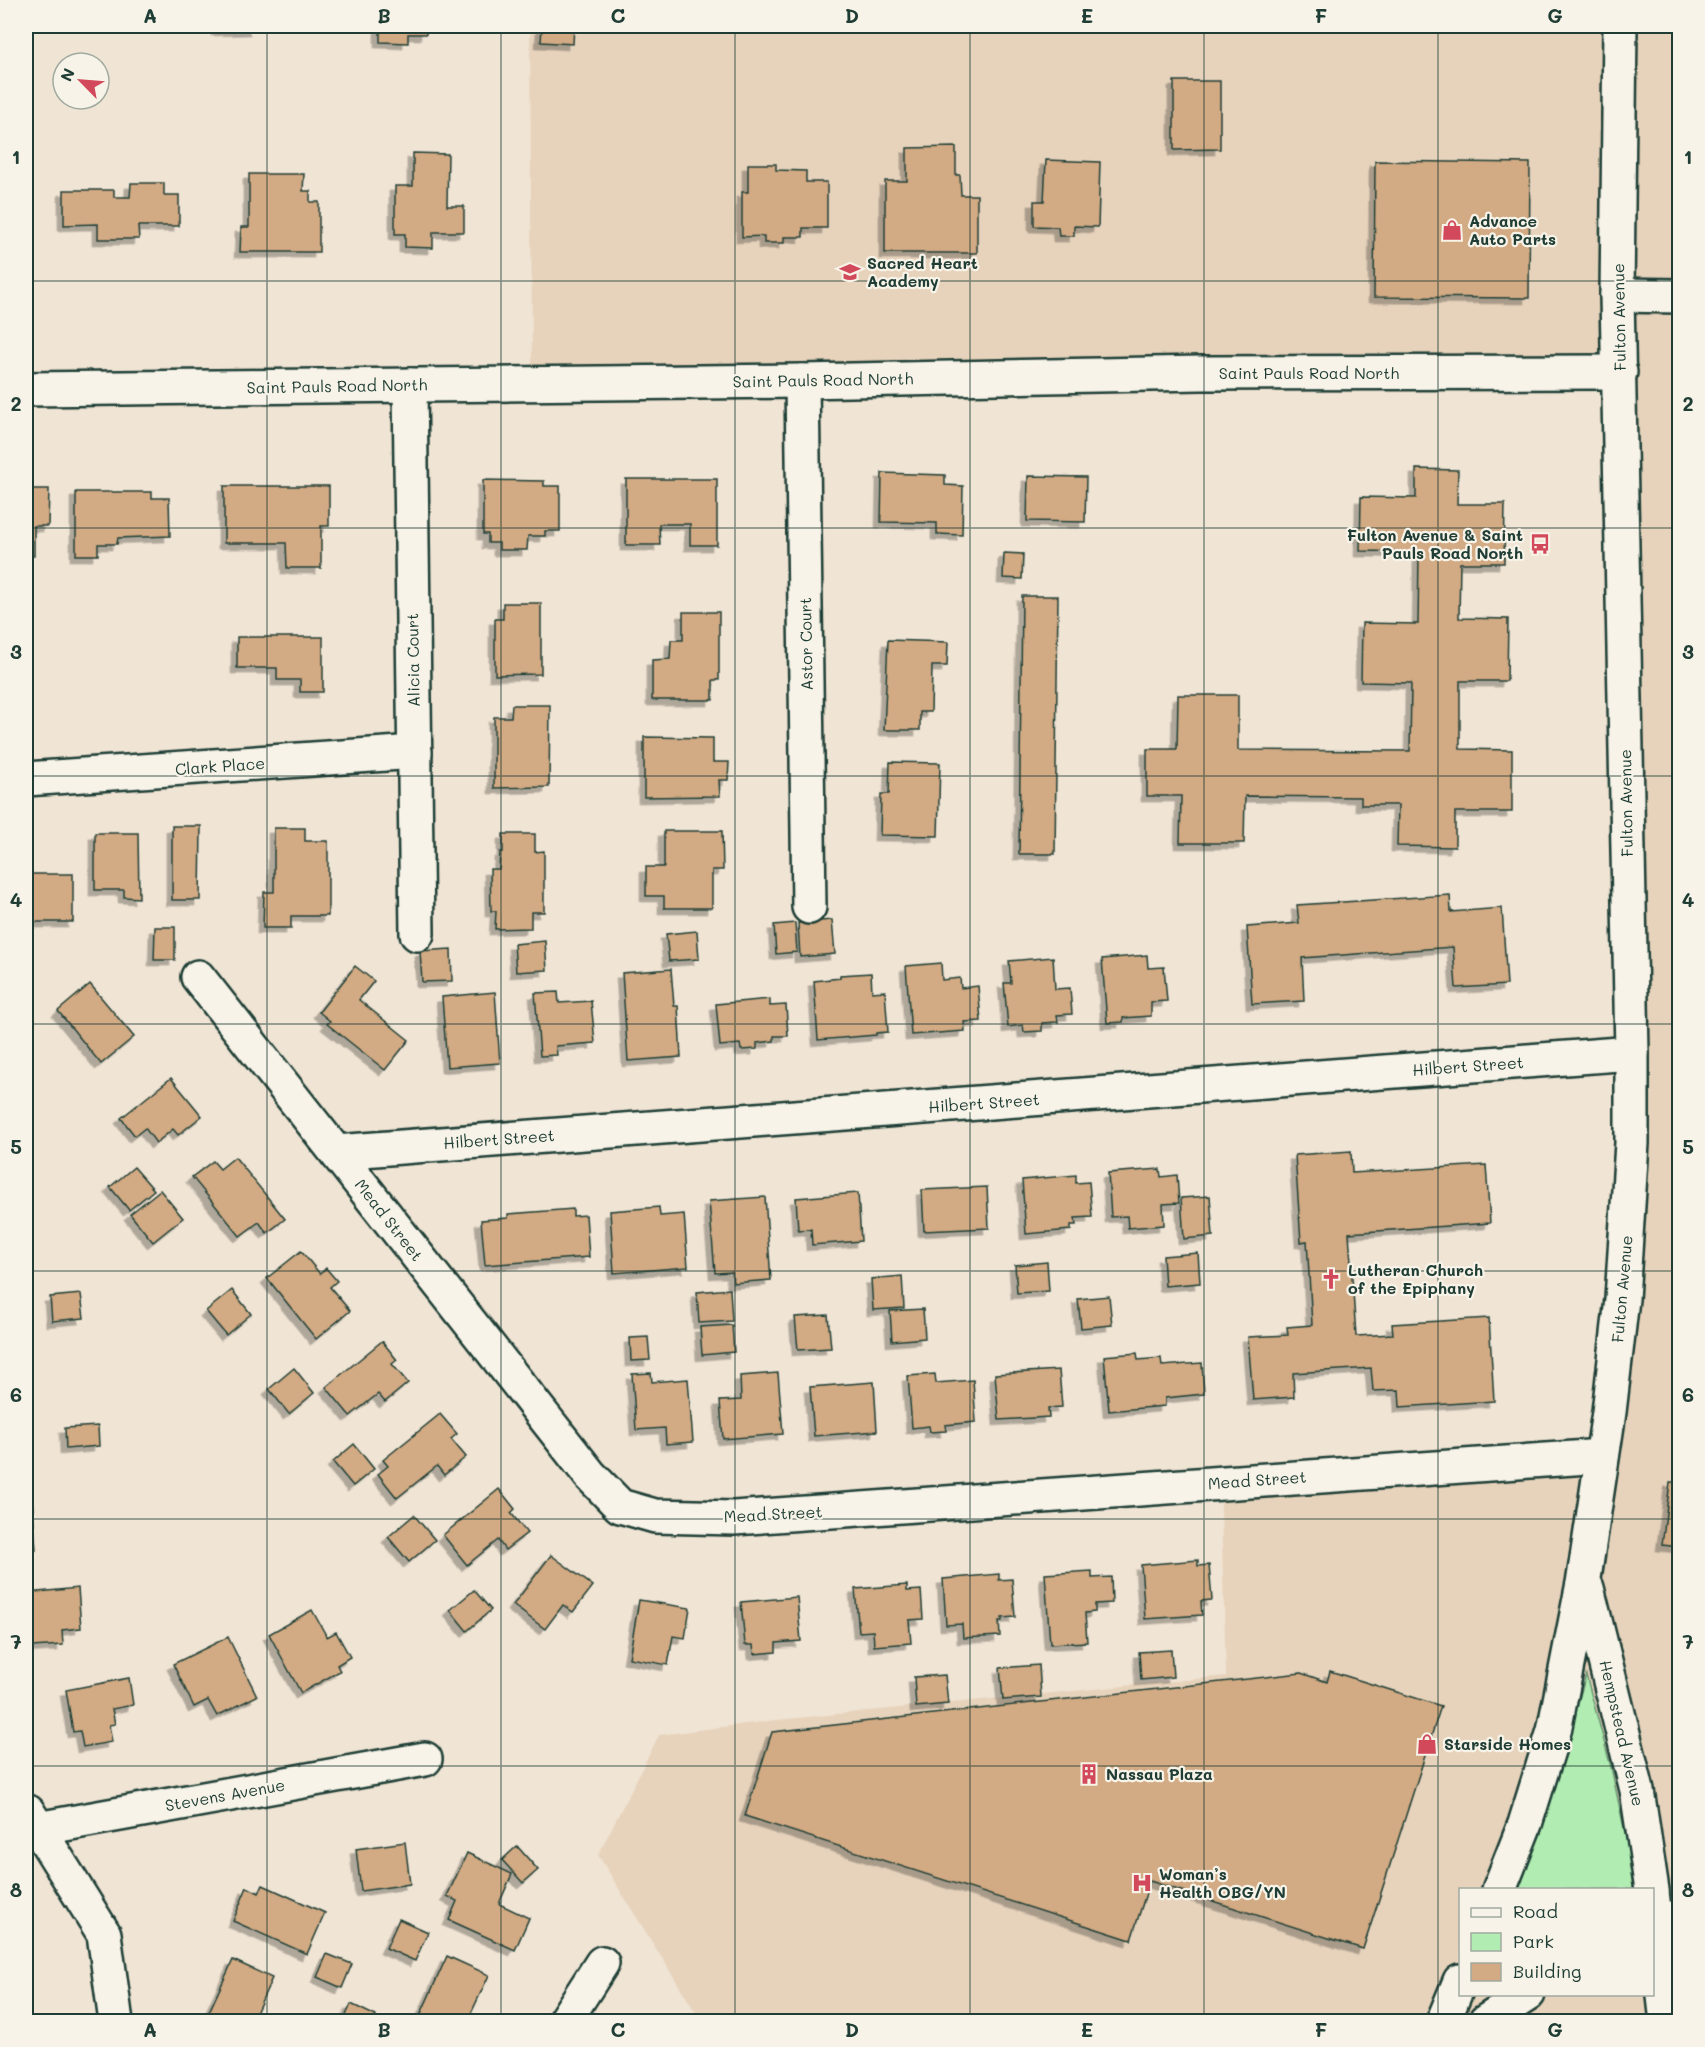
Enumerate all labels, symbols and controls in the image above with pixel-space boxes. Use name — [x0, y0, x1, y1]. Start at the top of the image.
text: A — [143, 2, 157, 28]
text: B — [377, 2, 391, 28]
text: C — [611, 2, 626, 28]
text: D — [845, 2, 859, 28]
text: E — [1081, 2, 1093, 28]
text: F — [1315, 2, 1328, 28]
text: G — [1547, 2, 1563, 28]
north arrow — [51, 51, 111, 111]
text: N — [55, 65, 79, 84]
text: 1 — [12, 143, 20, 169]
text: 1 — [1684, 143, 1692, 169]
place label: Advance Auto Parts — [1469, 210, 1556, 249]
shop icon: Advance Auto Parts — [1440, 218, 1464, 242]
place label: Sacred Heart Academy — [867, 252, 978, 291]
school or university icon: Sacred Heart Academy — [838, 260, 862, 284]
street label: Fulton Avenue — [1607, 263, 1630, 371]
street label: Saint Pauls Road North — [1219, 362, 1399, 383]
street label: Saint Pauls Road North — [732, 367, 914, 392]
street label: Saint Pauls Road North — [246, 373, 428, 398]
text: 2 — [10, 390, 22, 416]
text: 2 — [1682, 390, 1694, 416]
place label: Fulton Avenue & Saint Pauls Road North — [1347, 524, 1523, 563]
bus stop icon: Fulton Avenue & Saint Pauls Road North — [1528, 532, 1552, 556]
street label: Astor Court — [794, 597, 817, 691]
street label: Alicia Court — [401, 613, 424, 707]
text: 3 — [10, 638, 22, 664]
text: 3 — [1682, 638, 1694, 664]
street label: Fulton Avenue — [1614, 749, 1637, 857]
street label: Clark Place — [174, 752, 266, 779]
text: 4 — [10, 886, 23, 912]
text: 4 — [1682, 886, 1695, 912]
street label: Hilbert Street — [1412, 1051, 1524, 1080]
street label: Hilbert Street — [928, 1088, 1040, 1117]
street label: Hilbert Street — [443, 1124, 555, 1153]
text: 5 — [10, 1133, 22, 1159]
text: 5 — [1682, 1133, 1694, 1159]
street label: Mead Street — [351, 1174, 428, 1265]
street label: Fulton Avenue — [1606, 1234, 1637, 1343]
place label: Lutheran Church of the Epiphany — [1348, 1259, 1483, 1298]
church icon: Lutheran Church of the Epiphany — [1319, 1267, 1343, 1291]
text: 6 — [10, 1381, 22, 1407]
text: 6 — [1682, 1381, 1694, 1407]
street label: Mead Street — [1207, 1466, 1307, 1493]
street label: Mead Street — [723, 1500, 823, 1527]
text: 7 — [10, 1628, 22, 1654]
text: 7 — [1682, 1628, 1694, 1654]
street label: Hempstead Avenue — [1595, 1658, 1650, 1808]
shop icon: Starside Homes — [1415, 1732, 1439, 1756]
place label: Starside Homes — [1444, 1733, 1571, 1754]
building icon: Nassau Plaza — [1077, 1762, 1101, 1786]
place label: Nassau Plaza — [1106, 1763, 1213, 1784]
street label: Stevens Avenue — [163, 1774, 287, 1815]
place label: Woman’s Health OBG/YN — [1159, 1863, 1286, 1902]
hospital icon: Woman’s Health OBG/YN — [1130, 1871, 1154, 1895]
text: 8 — [10, 1876, 22, 1902]
text: 8 — [1682, 1876, 1694, 1902]
legend — [1459, 1888, 1654, 1996]
text: Road — [1513, 1899, 1558, 1923]
text: Park — [1513, 1929, 1554, 1953]
text: Building — [1513, 1959, 1581, 1983]
text: A — [143, 2016, 157, 2042]
text: B — [377, 2016, 391, 2042]
text: C — [611, 2016, 626, 2042]
text: D — [845, 2016, 859, 2042]
text: E — [1081, 2016, 1093, 2042]
text: F — [1315, 2016, 1328, 2042]
text: G — [1547, 2016, 1563, 2042]

